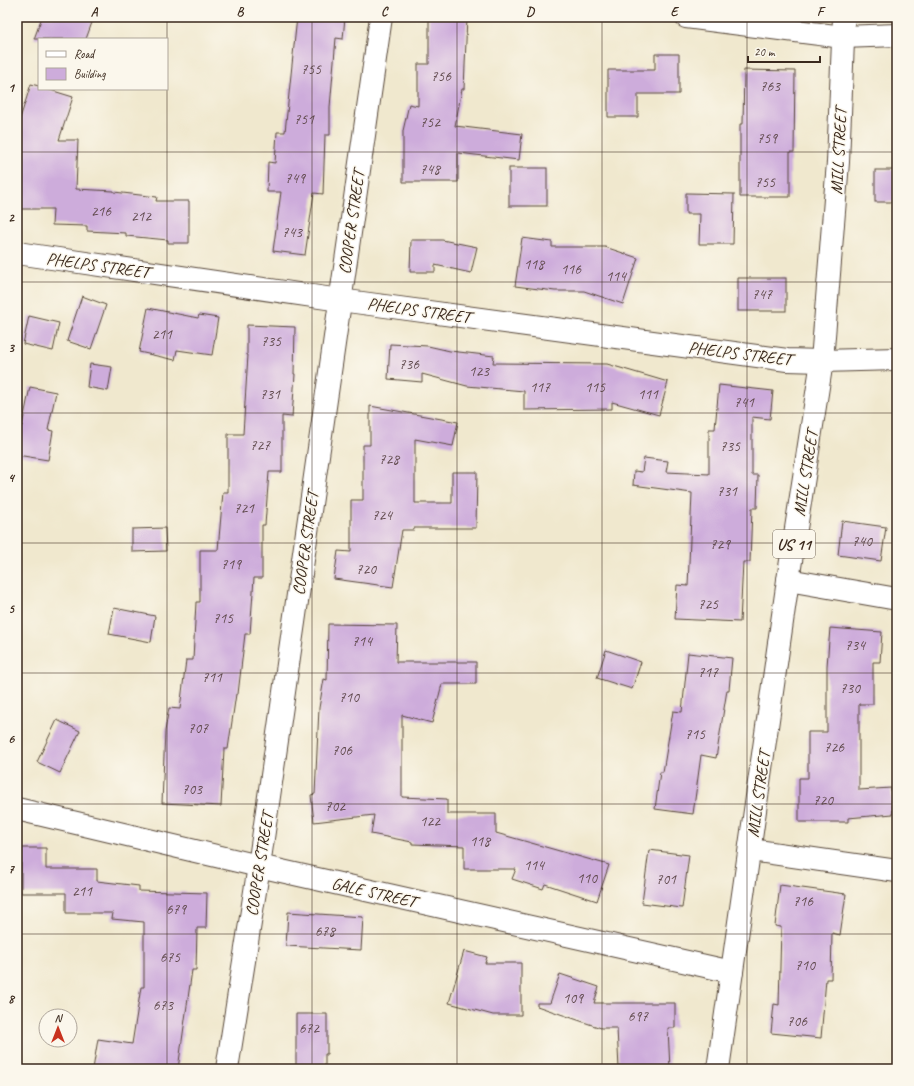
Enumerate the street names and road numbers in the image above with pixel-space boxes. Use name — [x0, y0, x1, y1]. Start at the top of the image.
street label: MILL STREET — [826, 104, 851, 195]
street label: COOPER STREET — [334, 166, 370, 275]
street label: PHELPS STREET — [45, 248, 155, 284]
street label: PHELPS STREET — [366, 293, 476, 329]
street label: PHELPS STREET — [687, 337, 797, 371]
street label: MILL STREET — [788, 425, 823, 518]
street label: COOPER STREET — [288, 487, 324, 596]
road number: US 11 — [773, 530, 815, 558]
street label: MILL STREET — [742, 746, 775, 839]
street label: COOPER STREET — [241, 808, 279, 917]
street label: GALE STREET — [330, 873, 422, 913]

